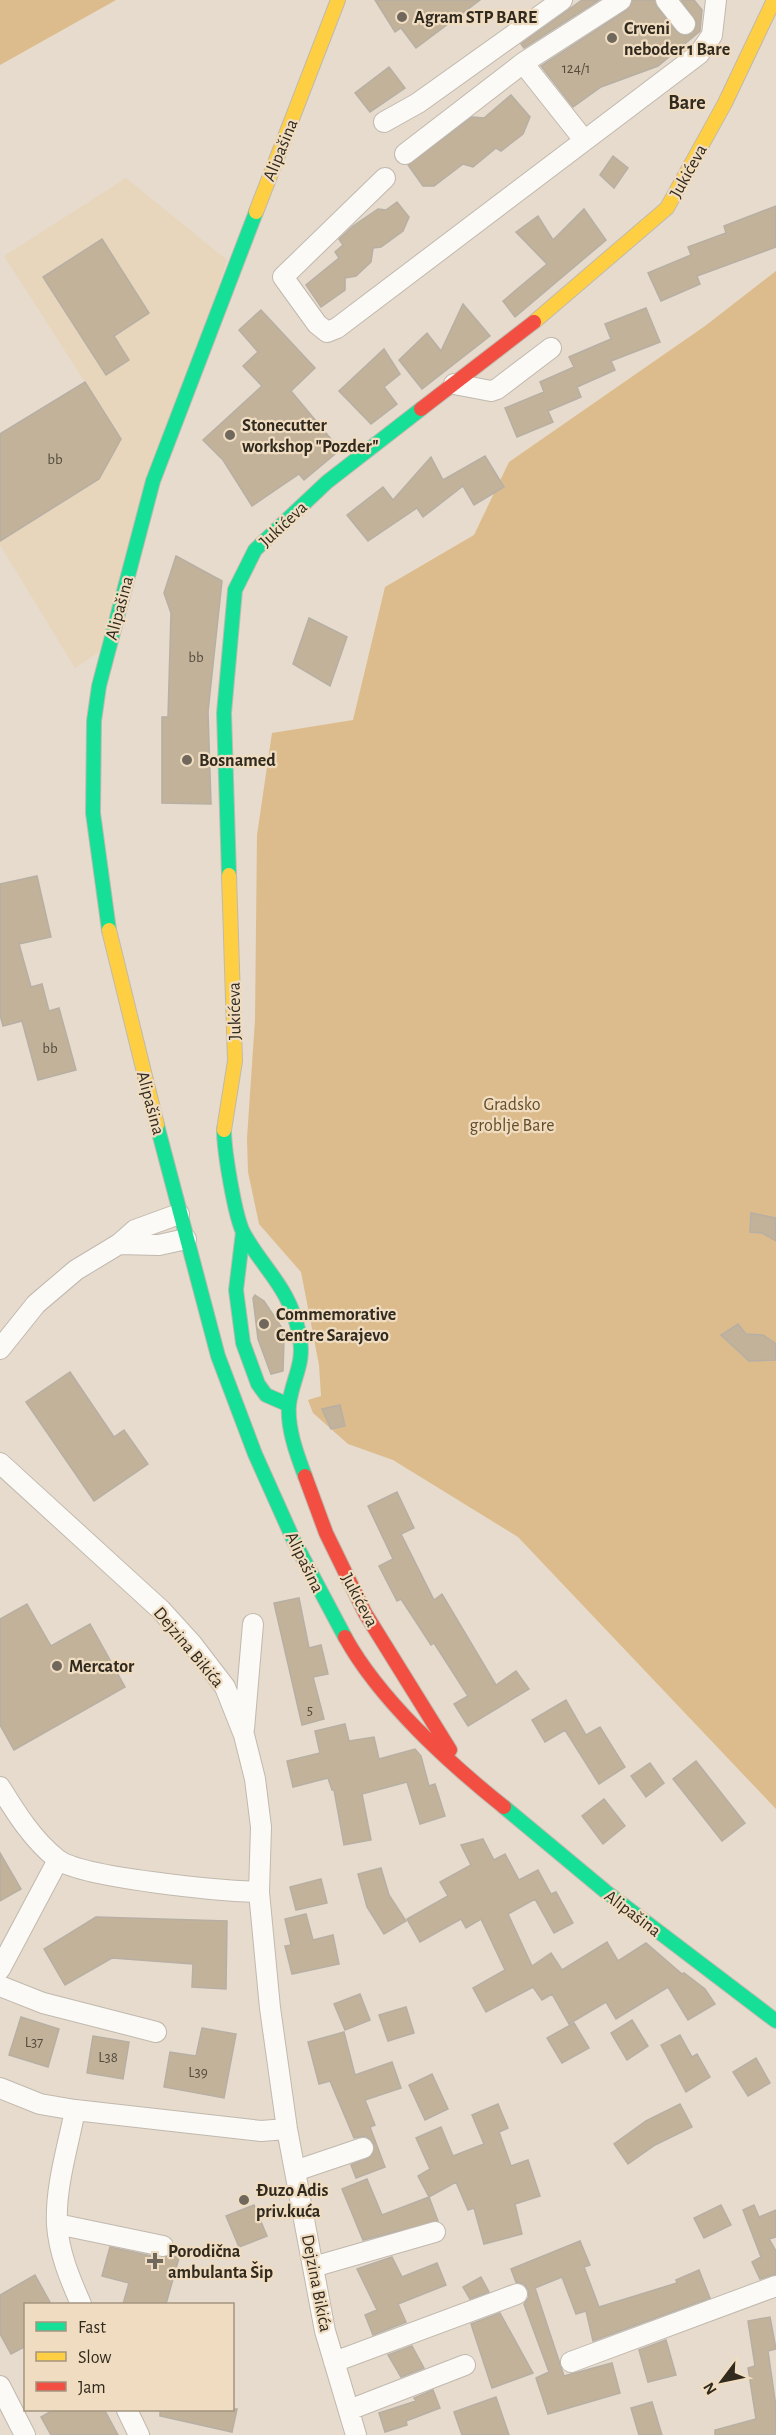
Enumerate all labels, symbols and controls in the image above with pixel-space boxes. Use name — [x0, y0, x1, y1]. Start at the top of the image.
place label: Agram STP BARE — [414, 9, 537, 27]
marker: Agram STP BARE — [395, 10, 409, 24]
place label: Crveni neboder 1 Bare — [624, 20, 730, 59]
marker: Crveni neboder 1 Bare — [605, 31, 619, 45]
house number: 124/1 — [562, 61, 590, 76]
district label: Bare — [668, 93, 706, 113]
street label: Alipašina — [260, 117, 302, 184]
street label: Jukićeva — [667, 142, 711, 201]
place label: Stonecutter workshop "Pozder" — [242, 417, 379, 456]
marker: Stonecutter workshop "Pozder" — [223, 428, 237, 442]
house number: bb — [47, 452, 63, 467]
street label: Jukićeva — [256, 498, 311, 551]
street label: Alipašina — [103, 574, 137, 642]
house number: bb — [188, 650, 204, 665]
place label: Bosnamed — [199, 752, 276, 770]
marker: Bosnamed — [180, 753, 194, 767]
street label: Jukićeva — [225, 982, 245, 1040]
house number: bb — [42, 1041, 58, 1056]
street label: Alipašina — [133, 1069, 167, 1137]
park label: Gradsko groblje Bare — [469, 1096, 555, 1135]
place label: Commemorative Centre Sarajevo — [276, 1306, 396, 1345]
marker: Commemorative Centre Sarajevo — [257, 1317, 271, 1331]
street label: Alipašina — [282, 1529, 327, 1596]
street label: Jukićeva — [338, 1571, 381, 1630]
street label: Dejzina Bikića — [150, 1604, 227, 1691]
place label: Mercator — [69, 1658, 135, 1676]
marker: Mercator — [50, 1659, 64, 1673]
house number: 5 — [307, 1703, 313, 1718]
street label: Alipašina — [601, 1887, 664, 1941]
house number: L37 — [25, 2035, 43, 2050]
house number: L38 — [98, 2050, 118, 2065]
house number: L39 — [188, 2065, 208, 2080]
place label: Đuzo Adis priv.kuća — [256, 2182, 328, 2221]
marker: Đuzo Adis priv.kuća — [237, 2193, 251, 2207]
street label: Dejzina Bikića — [298, 2233, 334, 2333]
place label: Porodična ambulanta Šip — [168, 2243, 273, 2282]
marker: Porodična ambulanta Šip — [146, 2252, 164, 2270]
legend — [24, 2303, 234, 2411]
text: Fast — [78, 2319, 106, 2337]
text: Slow — [78, 2349, 111, 2367]
north arrow — [692, 2351, 752, 2411]
text: Jam — [78, 2379, 106, 2397]
text: N — [700, 2379, 720, 2397]

